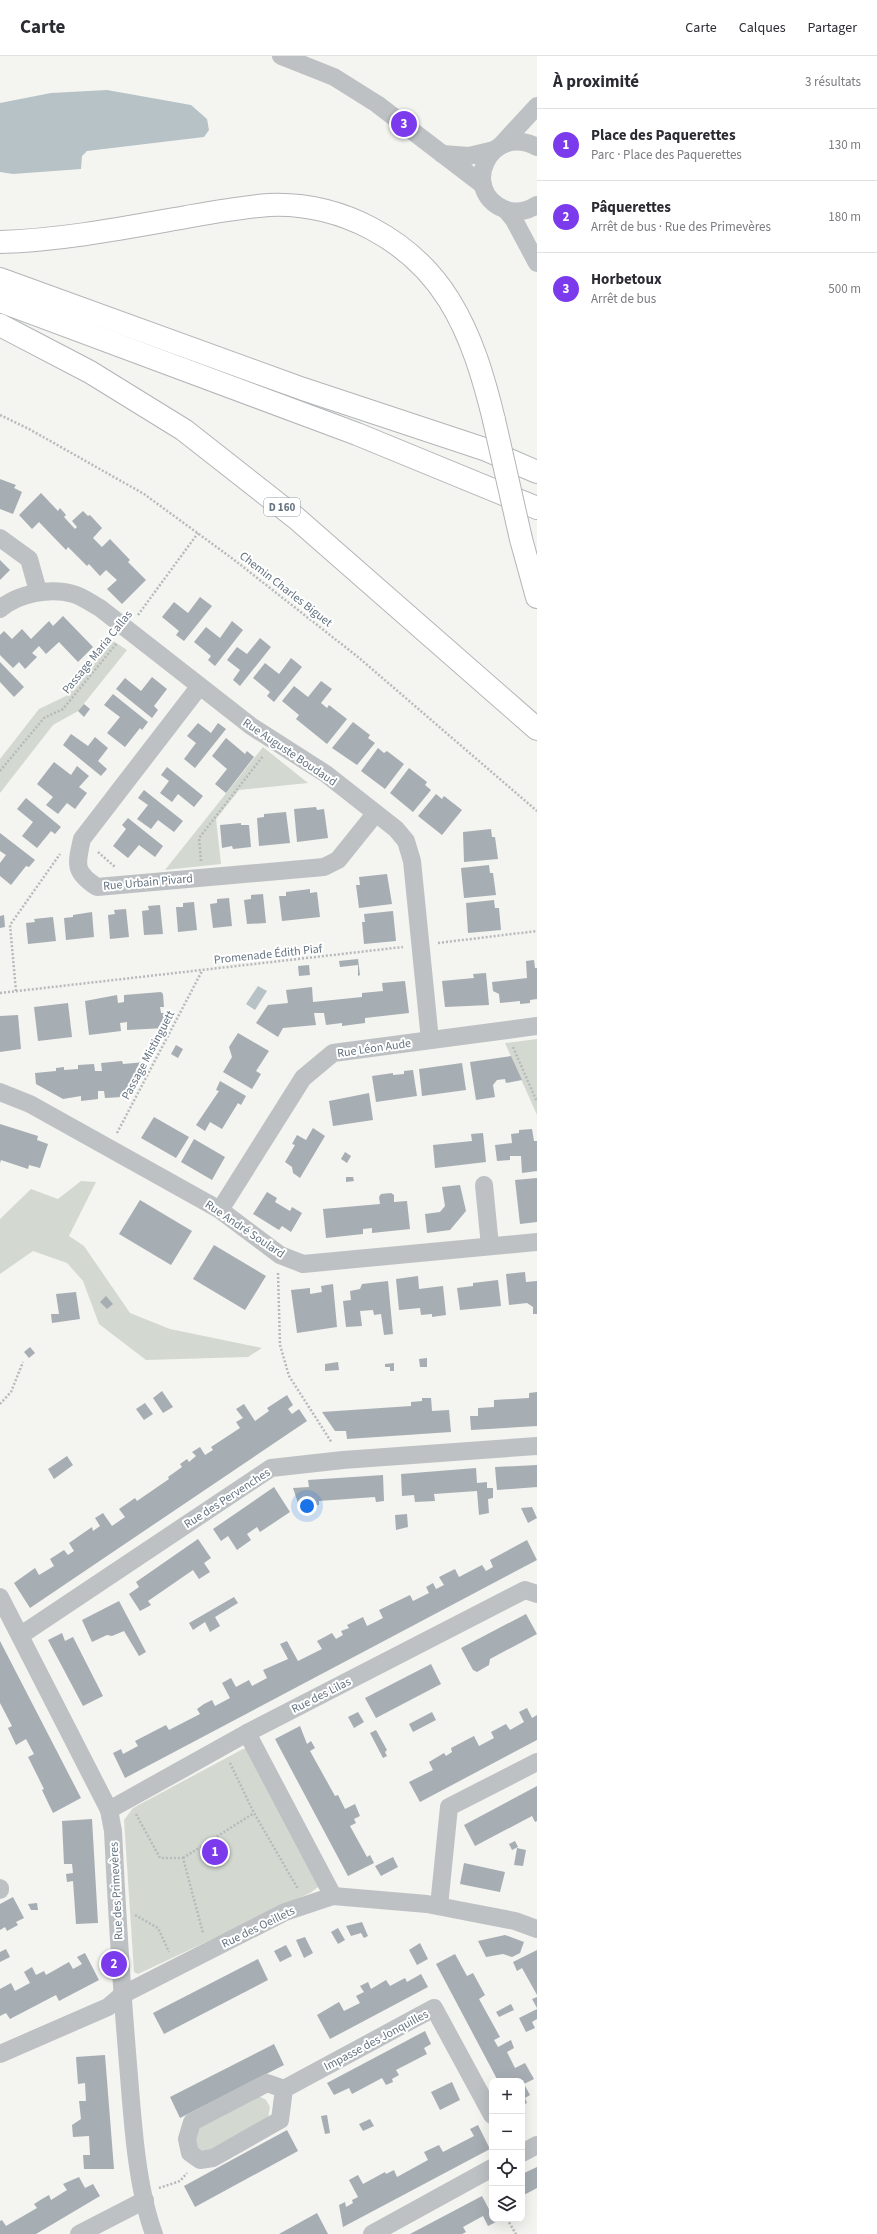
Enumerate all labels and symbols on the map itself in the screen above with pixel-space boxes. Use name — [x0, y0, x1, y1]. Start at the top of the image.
pin: 3 — [391, 109, 417, 139]
road number: D 160 — [264, 498, 300, 516]
street label: Chemin Charles Biguet — [236, 548, 336, 631]
street label: Passage Maria Callas — [58, 607, 136, 698]
street label: Rue Auguste Boudaud — [239, 715, 340, 790]
street label: Rue Urbain Pivard — [103, 870, 194, 895]
street label: Promenade Édith Piaf — [213, 940, 324, 969]
street label: Passage Mistinguett — [118, 1008, 179, 1103]
street label: Rue Léon Aude — [336, 1035, 412, 1062]
street label: Rue André Soulard — [201, 1196, 288, 1262]
street label: Rue des Pervenches — [181, 1464, 274, 1533]
your location — [297, 1496, 317, 1516]
street label: Rue des Lilas — [289, 1673, 354, 1718]
pin: 1 — [202, 1837, 228, 1867]
street label: Rue des Primevères — [105, 1842, 128, 1940]
street label: Rue des Oeillets — [219, 1902, 298, 1953]
pin: 2 — [101, 1949, 127, 1979]
street label: Impasse des Jonquilles — [321, 2006, 432, 2075]

